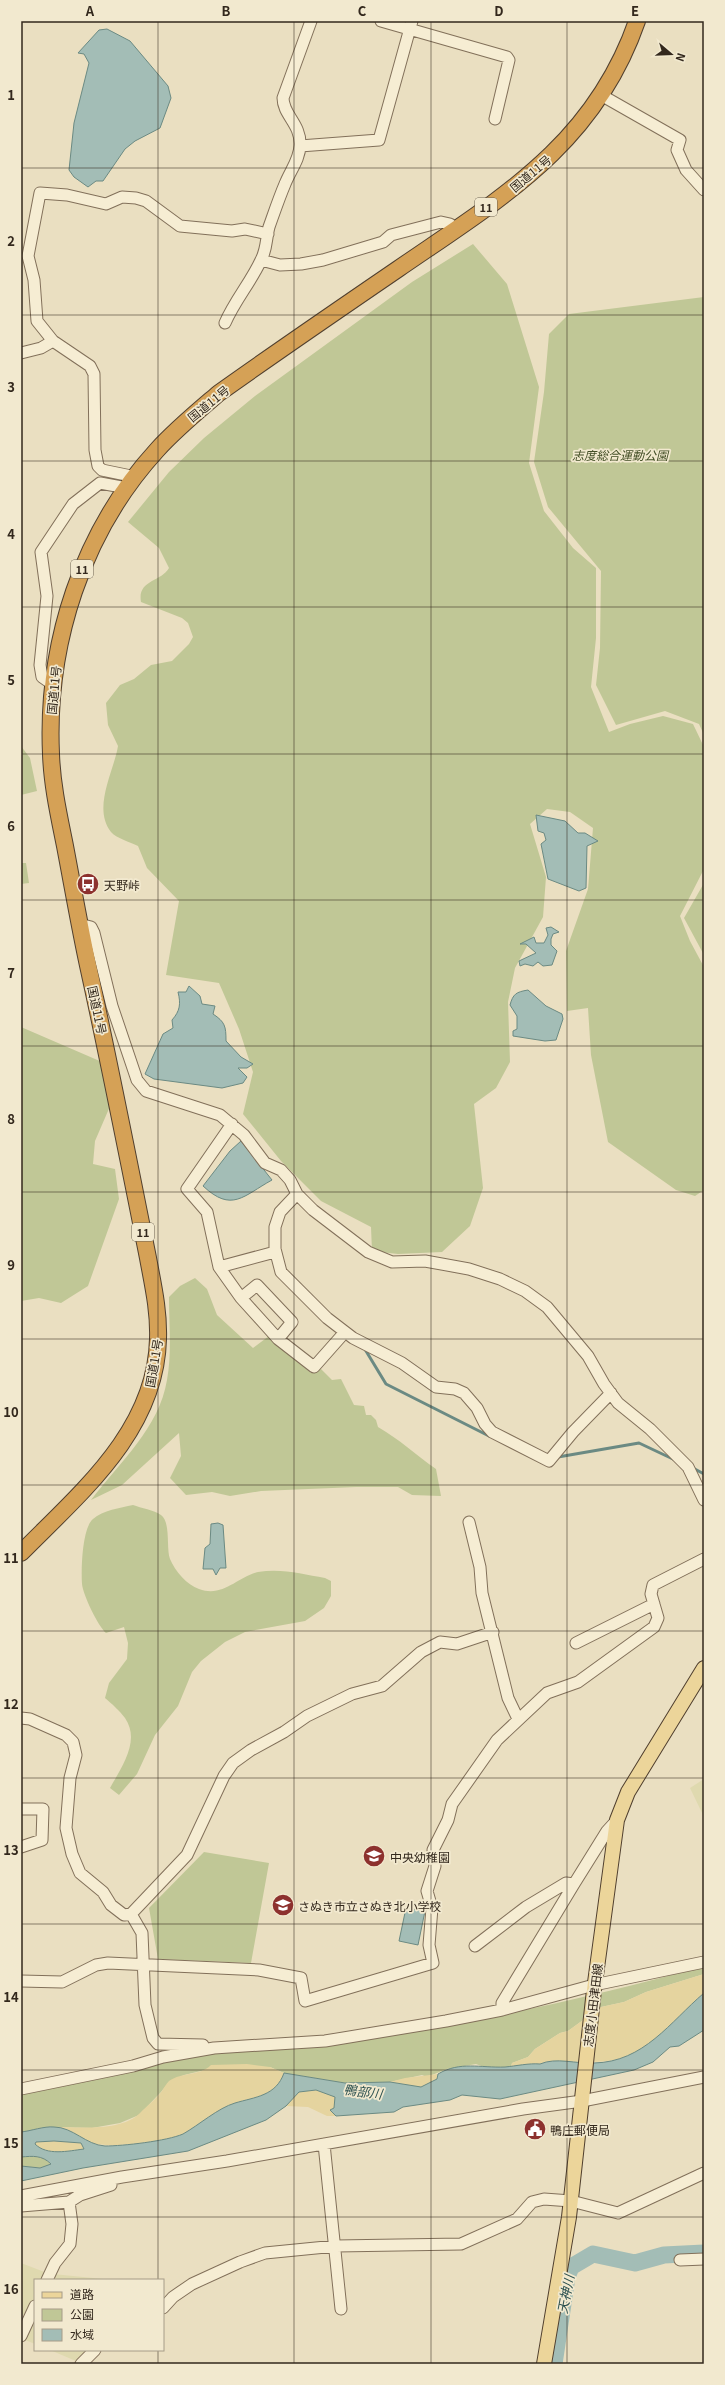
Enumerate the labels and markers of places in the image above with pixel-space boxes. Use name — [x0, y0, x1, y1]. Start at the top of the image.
bus stop icon: 天野峠 — [75, 871, 101, 897]
place label: 天野峠 — [104, 876, 140, 893]
school or university icon: 中央幼稚園 — [361, 1843, 387, 1869]
place label: 中央幼稚園 — [390, 1848, 450, 1865]
school or university icon: さぬき市立さぬき北小学校 — [270, 1892, 296, 1918]
place label: さぬき市立さぬき北小学校 — [298, 1897, 442, 1914]
public building icon: 鴨庄郵便局 — [522, 2116, 548, 2142]
place label: 鴨庄郵便局 — [550, 2121, 610, 2138]

